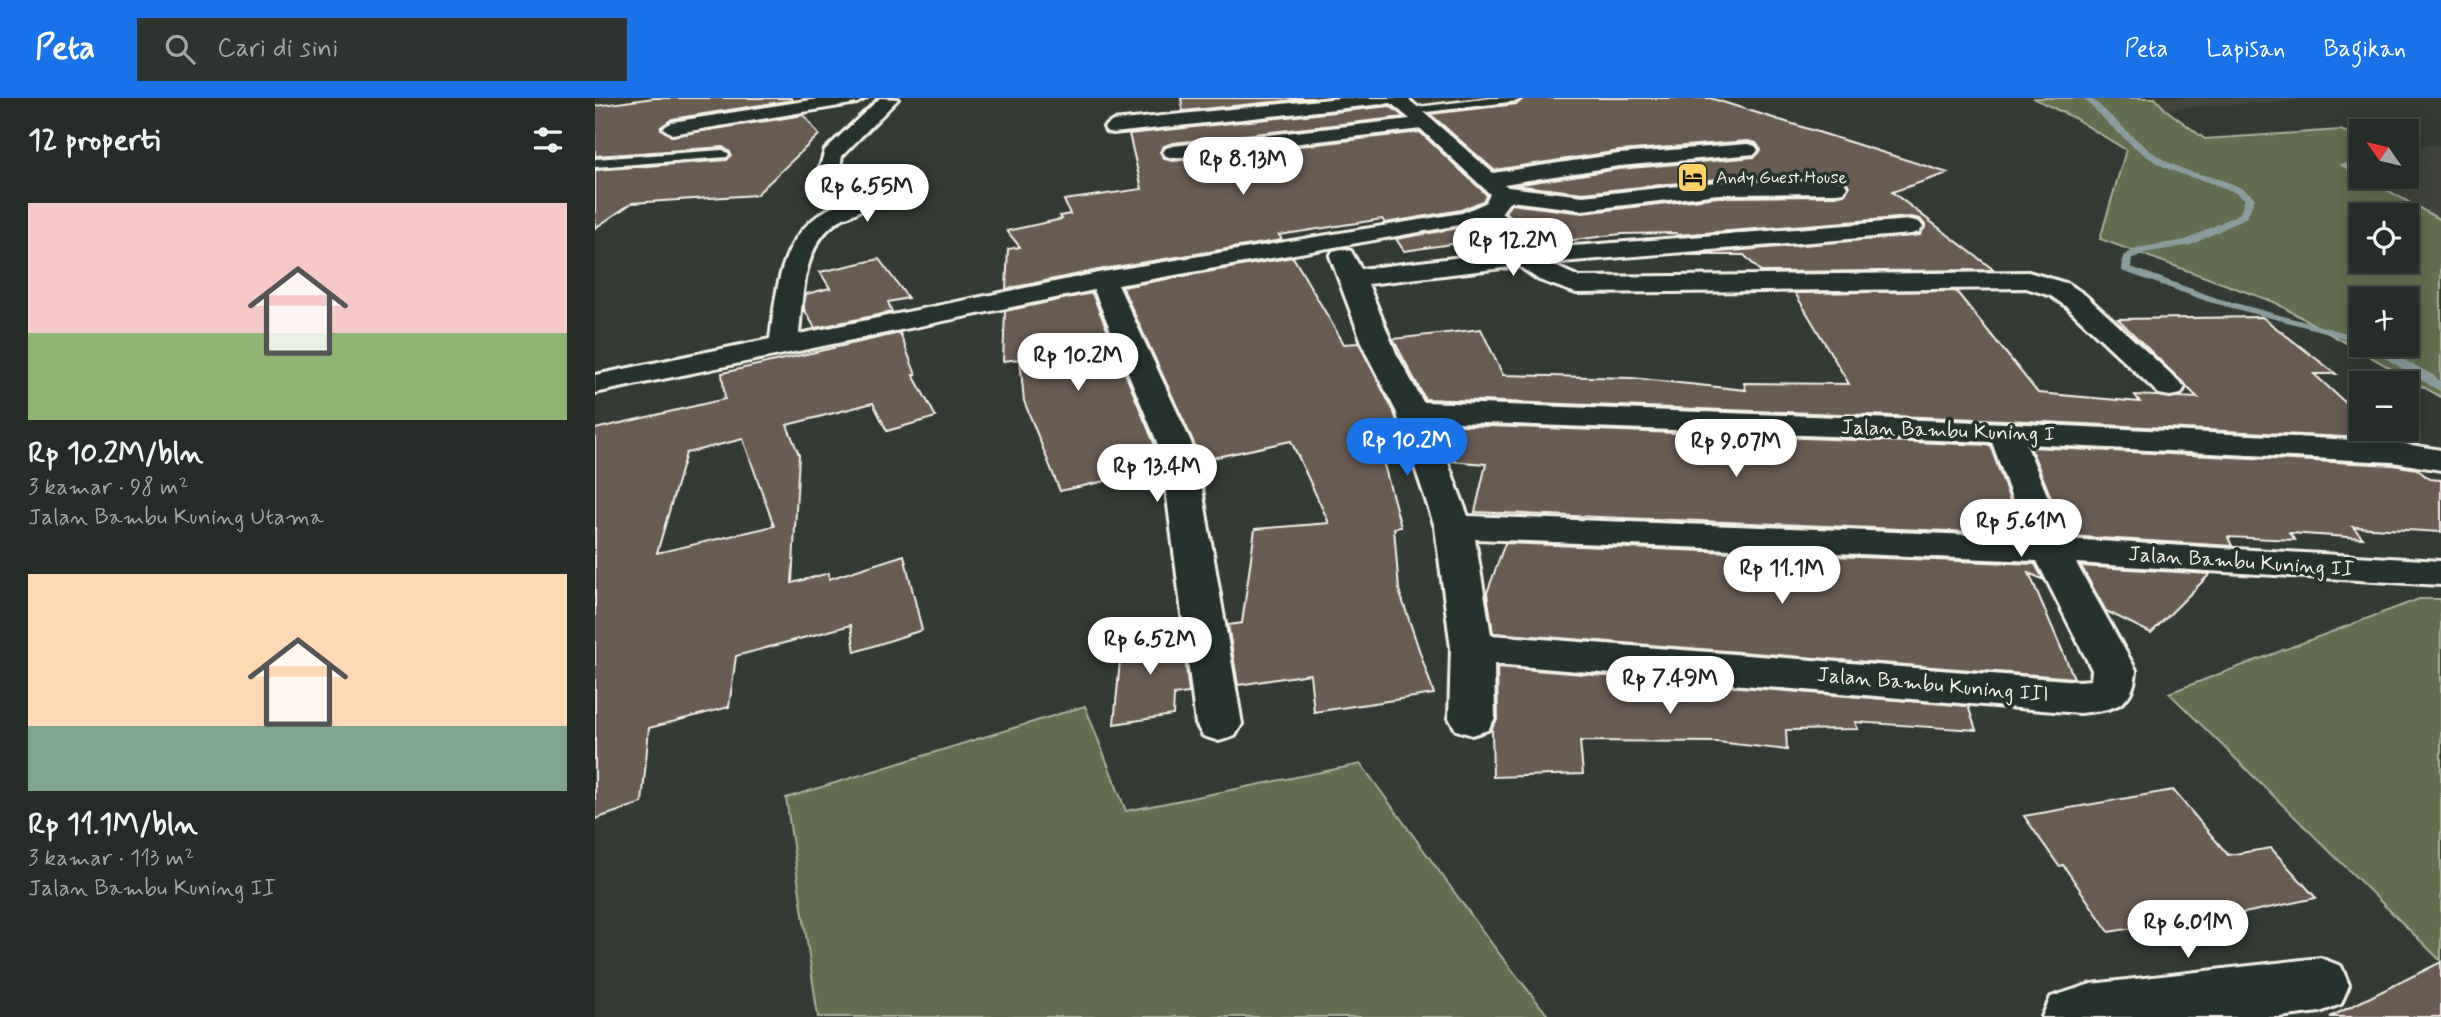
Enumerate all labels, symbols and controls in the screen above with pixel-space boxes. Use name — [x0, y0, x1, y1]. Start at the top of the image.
search box — [137, 18, 627, 81]
text: Peta — [35, 27, 95, 71]
icon: search — [161, 30, 199, 68]
text: Cari di sini — [217, 32, 338, 66]
text: Peta — [2125, 34, 2168, 65]
text: Lapisan — [2206, 34, 2285, 65]
text: Bagikan — [2323, 34, 2406, 65]
north arrow — [2349, 119, 2419, 189]
map controls — [2349, 119, 2419, 441]
text: 12 properti — [28, 121, 160, 160]
icon: filters — [529, 121, 567, 159]
pin: Rp 8.13M — [1171, 138, 1315, 197]
text: Rp 8.13M — [1199, 145, 1287, 175]
hotel icon: Andy Guest House — [1676, 161, 1710, 195]
pin: Rp 6.55M — [795, 164, 939, 224]
place label: Andy Guest House — [1716, 166, 1847, 190]
text: Rp 6.55M — [821, 172, 913, 202]
button: locate — [2349, 203, 2419, 273]
pin: Rp 12.2M — [1441, 218, 1585, 278]
text: Rp 12.2M — [1469, 226, 1557, 256]
icon: home — [235, 248, 361, 374]
button: + — [2349, 287, 2419, 357]
pin: Rp 10.2M — [1006, 334, 1150, 393]
text: Rp 10.2M — [1033, 341, 1123, 371]
button: − — [2349, 371, 2419, 441]
street label: Jalan Bambu Kuning I — [1840, 413, 2056, 449]
pin: Rp 10.2M — [1335, 418, 1479, 478]
pin: Rp 9.07M — [1664, 420, 1808, 479]
text: Rp 10.2M — [1362, 426, 1452, 456]
text: Rp 9.07M — [1691, 427, 1781, 457]
text: Rp 10.2M/bln — [28, 434, 203, 473]
pin: Rp 13.4M — [1085, 444, 1229, 504]
text: Rp 13.4M — [1113, 452, 1201, 482]
text: 3 kamar · 98 m² — [28, 473, 189, 503]
pin: Rp 5.61M — [1949, 500, 2093, 559]
text: Jalan Bambu Kuning Utama — [28, 503, 324, 533]
text: Rp 5.61M — [1976, 507, 2066, 537]
street label: Jalan Bambu Kuning II — [2127, 540, 2355, 584]
pin: Rp 11.1M — [1710, 546, 1854, 606]
text: Rp 11.1M — [1739, 554, 1825, 584]
pin: Rp 6.52M — [1078, 618, 1222, 677]
icon: home — [235, 619, 361, 745]
text: Rp 6.52M — [1104, 625, 1196, 655]
pin: Rp 7.49M — [1598, 656, 1742, 716]
street label: Jalan Bambu Kuning III — [1816, 661, 2050, 709]
text: Rp 7.49M — [1622, 664, 1718, 694]
text: Rp 11.1M/bln — [28, 805, 198, 844]
text: 3 kamar · 113 m² — [28, 844, 194, 874]
text: Jalan Bambu Kuning II — [28, 874, 276, 904]
pin: Rp 6.01M — [2116, 900, 2260, 960]
text: Rp 6.01M — [2143, 908, 2233, 938]

